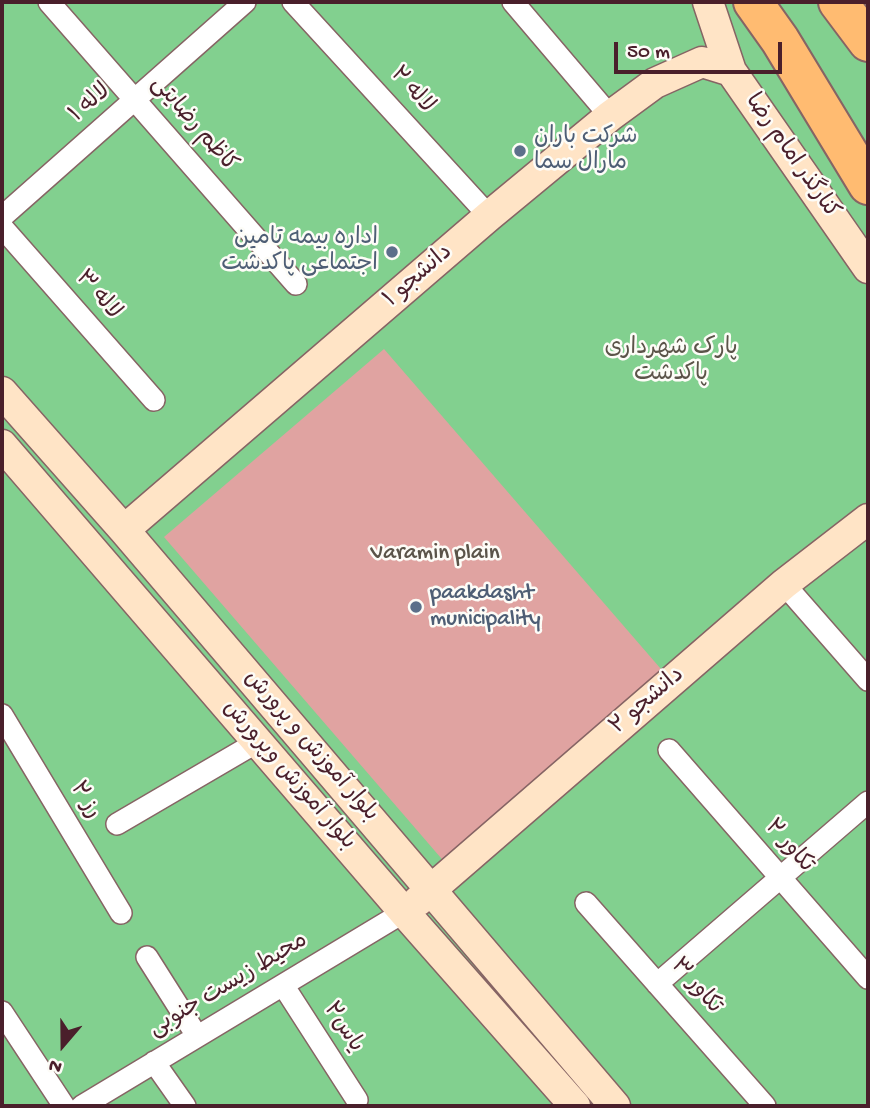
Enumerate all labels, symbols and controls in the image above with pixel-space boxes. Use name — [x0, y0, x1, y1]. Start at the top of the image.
scale bar — [618, 28, 786, 72]
text: 50 m — [627, 41, 670, 66]
street label: لاله ۲ — [383, 62, 439, 120]
street label: کاظم رضایتی — [144, 71, 242, 179]
street label: لاله ۱ — [65, 78, 117, 130]
street label: کنارگذر امام رضا — [738, 89, 844, 225]
place label: شرکت باران مارال سما — [534, 124, 638, 178]
marker: شرکت باران مارال سما — [512, 143, 528, 159]
place label: اداره بیمه تامین اجتماعی پاکدشت — [221, 225, 378, 279]
street label: دانشجو ۱ — [379, 240, 459, 314]
marker: اداره بیمه تامین اجتماعی پاکدشت — [384, 244, 400, 260]
street label: لاله ۳ — [68, 266, 126, 326]
park label: پارک شهرداری پاکدشت — [604, 335, 738, 389]
park label: Varamin plain — [370, 540, 500, 568]
place label: paakdasht municipality — [430, 580, 541, 634]
marker: paakdasht municipality — [408, 599, 424, 615]
street label: دانشجو ۲ — [605, 662, 691, 742]
street label: بلوار آموزش و پرورش — [237, 666, 383, 828]
street label: بلوار آموزش وپرورش — [216, 696, 360, 856]
street label: رز ۲ — [62, 777, 106, 825]
street label: تکاور ۲ — [757, 815, 819, 879]
street label: محیط زیست جنوبی — [145, 928, 313, 1044]
street label: تکاور ۳ — [663, 953, 727, 1021]
street label: یاس۲ — [316, 998, 368, 1058]
north arrow — [28, 1010, 98, 1080]
text: N — [46, 1052, 65, 1078]

